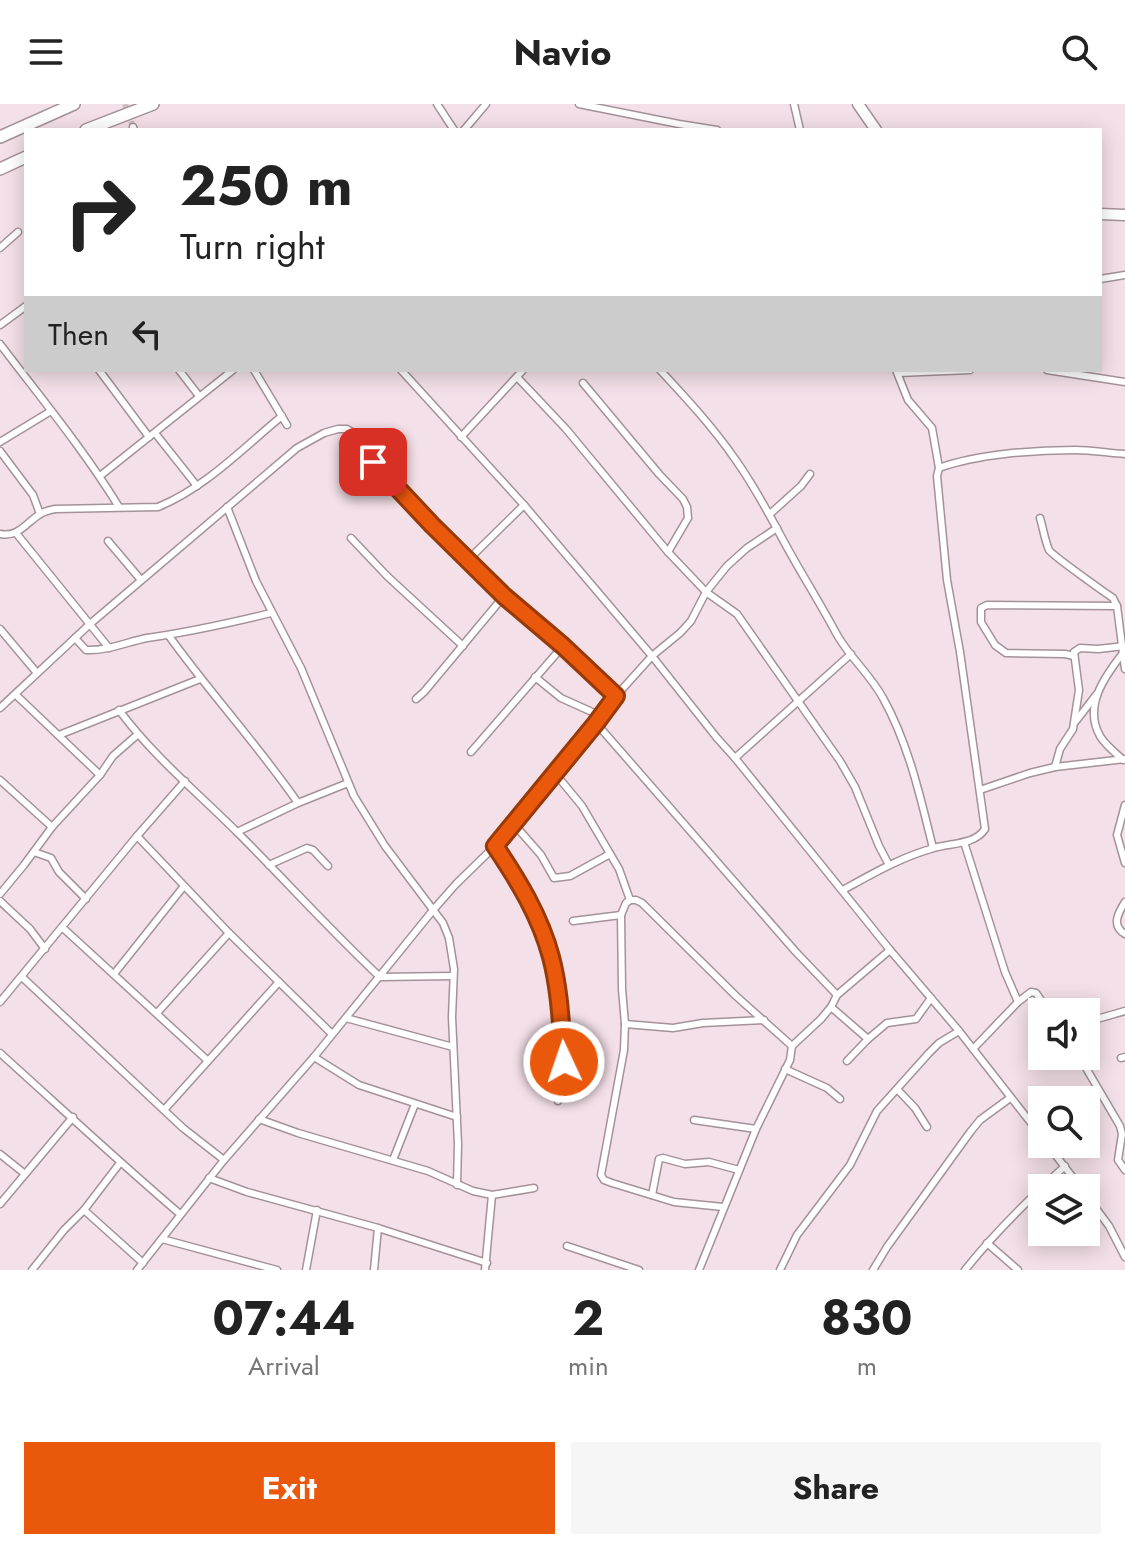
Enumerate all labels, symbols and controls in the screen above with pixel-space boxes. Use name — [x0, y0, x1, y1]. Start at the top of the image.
text: Navio — [514, 26, 611, 78]
icon: menu — [24, 30, 68, 74]
icon: search — [1057, 30, 1101, 74]
text: 250 m — [180, 145, 353, 226]
icon: right — [48, 160, 152, 264]
text: Turn right — [180, 220, 325, 272]
icon: left — [125, 312, 169, 356]
text: Then — [48, 313, 109, 356]
pin — [339, 428, 407, 496]
icon: arrive — [351, 440, 395, 484]
map controls — [1028, 998, 1100, 1246]
button: sound — [1028, 998, 1100, 1070]
position arrow — [522, 1020, 606, 1104]
button: search — [1028, 1086, 1100, 1158]
button: layers — [1028, 1174, 1100, 1246]
text: 07:44 — [212, 1284, 356, 1353]
text: 2 — [572, 1284, 604, 1353]
text: 830 — [821, 1284, 913, 1353]
text: Arrival — [248, 1347, 320, 1385]
text: min — [568, 1347, 609, 1385]
text: m — [857, 1347, 877, 1385]
button: Exit — [24, 1442, 555, 1534]
button: Share — [571, 1442, 1101, 1534]

